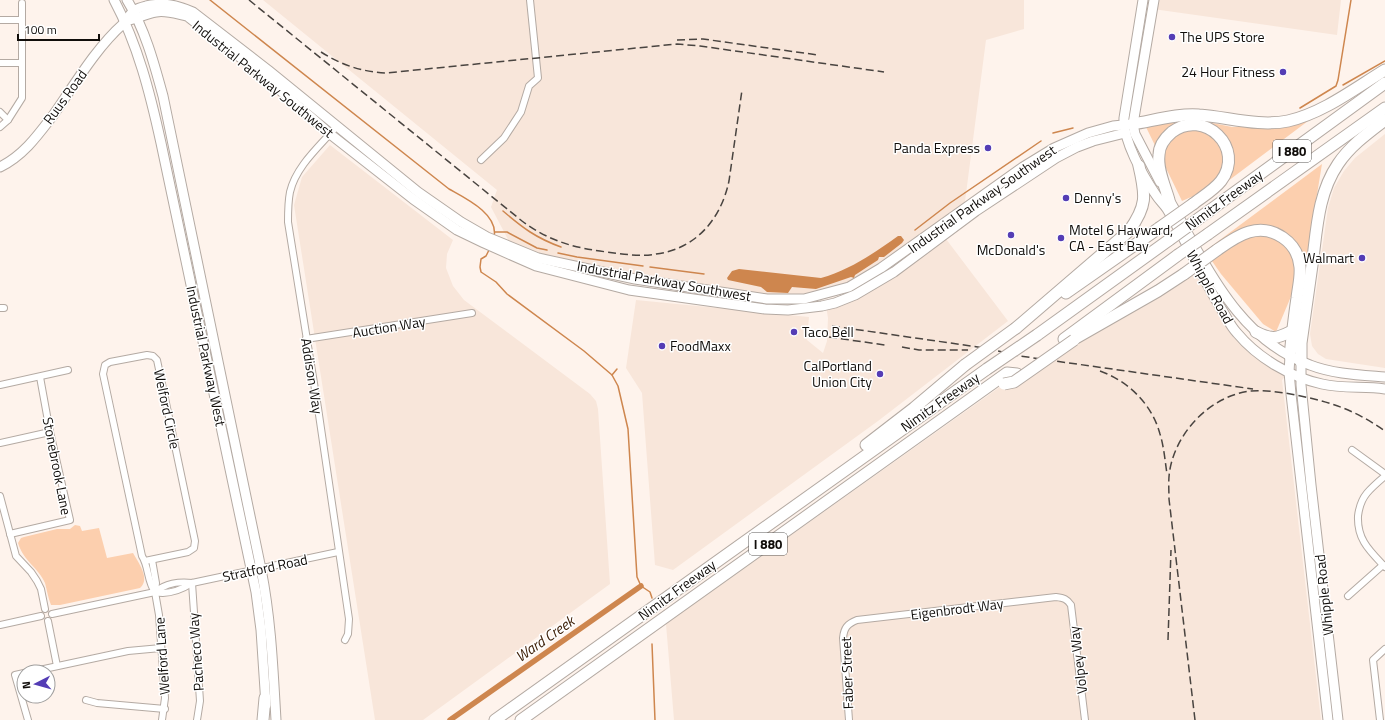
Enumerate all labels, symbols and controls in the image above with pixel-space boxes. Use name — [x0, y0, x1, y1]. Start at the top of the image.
street label: Industrial Parkway Southwest — [188, 15, 339, 142]
scale bar — [18, 16, 99, 42]
text: 100 m — [24, 20, 57, 39]
place label: The UPS Store — [1180, 26, 1265, 47]
marker: The UPS Store — [1167, 32, 1177, 42]
place label: 24 Hour Fitness — [1181, 61, 1275, 82]
street label: Ruus Road — [37, 65, 92, 129]
marker: 24 Hour Fitness — [1278, 67, 1288, 77]
place label: Panda Express — [893, 137, 980, 158]
street label: Industrial Parkway Southwest — [903, 139, 1060, 258]
road number: I 880 — [1273, 140, 1311, 162]
marker: Panda Express — [983, 143, 993, 153]
street label: Nimitz Freeway — [1180, 164, 1267, 235]
place label: Denny's — [1074, 187, 1121, 208]
marker: Denny's — [1061, 193, 1071, 203]
place label: Motel 6 Hayward, CA - East Bay — [1069, 219, 1173, 256]
marker: McDonald's — [1006, 230, 1016, 240]
marker: Motel 6 Hayward, CA - East Bay — [1056, 233, 1066, 243]
place label: McDonald's — [977, 239, 1045, 260]
street label: Whipple Road — [1182, 246, 1239, 327]
place label: Walmart — [1303, 247, 1354, 268]
marker: Walmart — [1357, 253, 1367, 263]
street label: Industrial Parkway Southwest — [575, 255, 753, 306]
street label: Industrial Parkway West — [181, 284, 232, 428]
street label: Auction Way — [351, 310, 427, 343]
place label: Taco Bell — [802, 321, 854, 342]
marker: Taco Bell — [789, 327, 799, 337]
place label: FoodMaxx — [670, 335, 731, 356]
street label: Addison Way — [296, 336, 329, 416]
marker: FoodMaxx — [657, 341, 667, 351]
place label: CalPortland Union City — [804, 355, 872, 392]
street label: Welford Circle — [149, 367, 186, 451]
street label: Nimitz Freeway — [896, 367, 984, 437]
marker: CalPortland Union City — [875, 369, 885, 379]
street label: Stonebrook Lane — [38, 415, 77, 517]
road number: I 880 — [749, 533, 787, 555]
street label: Stratford Road — [220, 548, 309, 587]
street label: Whipple Road — [1309, 553, 1338, 637]
street label: Nimitz Freeway — [633, 554, 720, 625]
street label: Eigenbrodt Way — [909, 592, 1005, 625]
water label: Ward Creek — [510, 608, 581, 667]
street label: Pacheco Way — [182, 612, 209, 692]
street label: Welford Lane — [148, 616, 175, 696]
street label: Volpey Way — [1063, 625, 1092, 695]
street label: Faber Street — [835, 636, 858, 710]
north arrow — [16, 664, 56, 704]
text: N — [18, 680, 34, 690]

